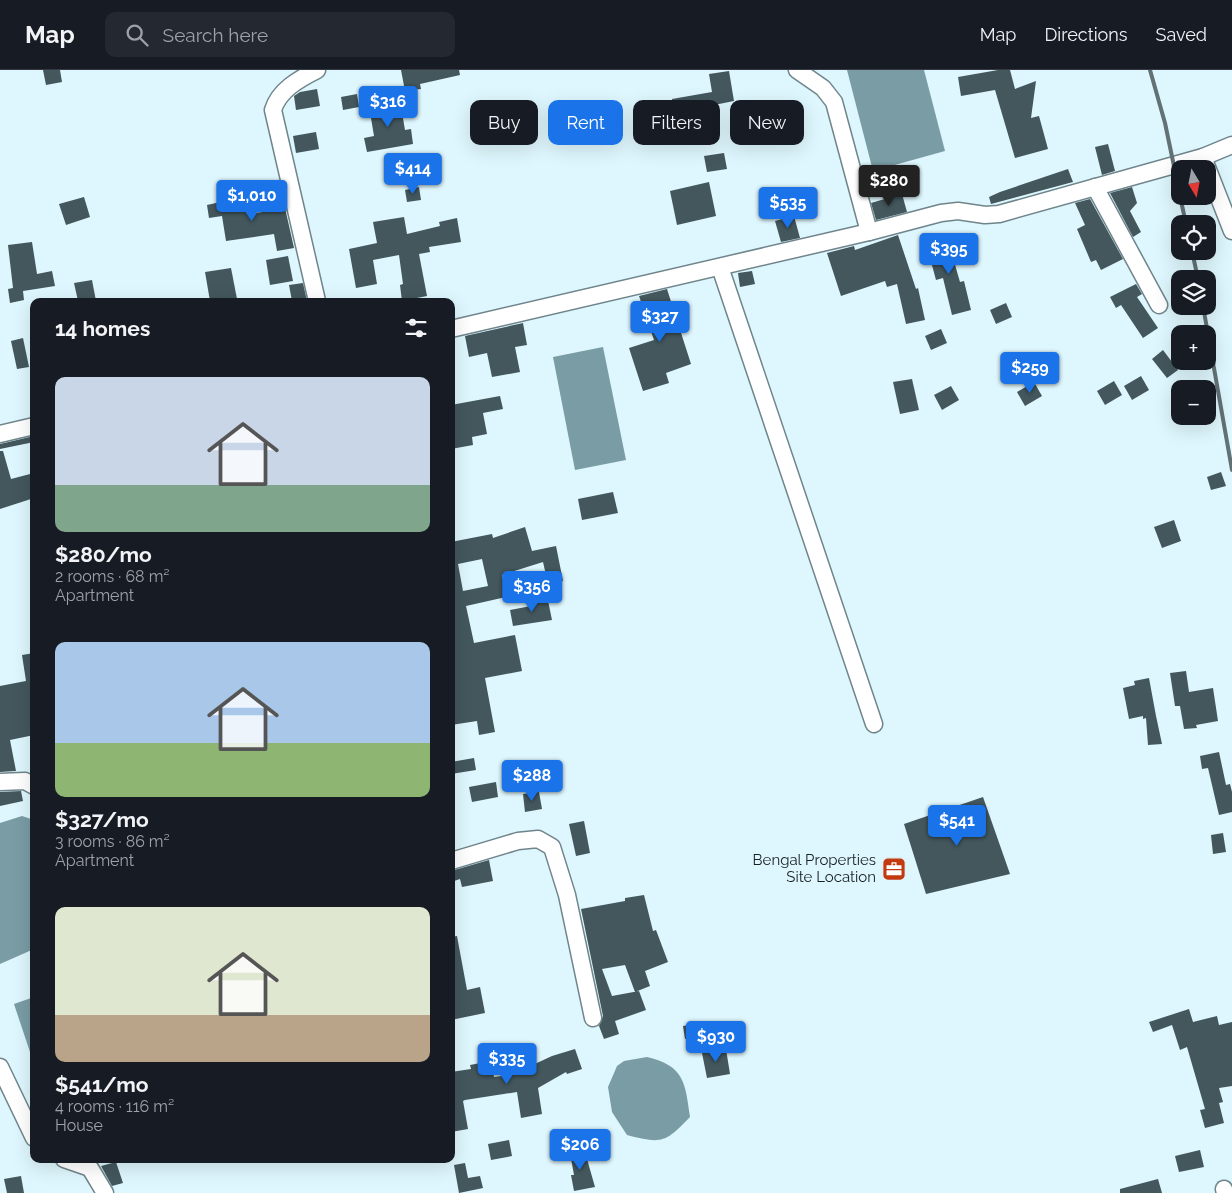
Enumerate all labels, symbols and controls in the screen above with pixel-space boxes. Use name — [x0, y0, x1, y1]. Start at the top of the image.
search box — [105, 12, 455, 57]
text: Map — [25, 20, 75, 49]
icon: search — [123, 21, 151, 49]
text: Search here — [163, 24, 268, 46]
text: Map — [980, 24, 1016, 45]
text: Directions — [1044, 24, 1128, 45]
text: Saved — [1156, 24, 1207, 45]
pin: $316 — [358, 85, 418, 128]
text: $316 — [370, 92, 406, 111]
chip: Buy — [470, 100, 538, 145]
chip: Rent — [548, 100, 623, 145]
chip: Filters — [633, 100, 720, 145]
chip: New — [730, 100, 804, 145]
pin: $414 — [383, 152, 443, 195]
text: $414 — [395, 159, 431, 178]
north arrow — [1171, 160, 1216, 205]
map controls — [1171, 160, 1216, 425]
pin: $280 — [859, 164, 919, 207]
text: $280 — [870, 171, 908, 190]
pin: $1,010 — [211, 180, 293, 222]
text: $1,010 — [227, 186, 277, 205]
pin: $535 — [758, 186, 818, 229]
text: $535 — [770, 193, 806, 212]
button: locate — [1171, 215, 1216, 260]
pin: $395 — [919, 232, 979, 275]
text: $395 — [930, 239, 968, 258]
button: layers — [1171, 270, 1216, 315]
pin: $327 — [630, 300, 690, 343]
text: $327 — [642, 307, 679, 326]
icon: filters — [402, 314, 430, 342]
text: 14 homes — [55, 316, 150, 341]
button: + — [1171, 325, 1216, 370]
pin: $259 — [1000, 352, 1060, 394]
text: $259 — [1011, 358, 1049, 377]
button: − — [1171, 380, 1216, 425]
icon: home — [198, 409, 288, 499]
text: $280/mo — [55, 542, 152, 567]
text: 2 rooms · 68 m² — [55, 567, 170, 586]
pin: $356 — [502, 570, 562, 613]
text: $356 — [513, 577, 551, 596]
text: Apartment — [55, 586, 134, 605]
icon: home — [198, 674, 288, 764]
pin: $288 — [502, 760, 562, 802]
text: $288 — [513, 766, 551, 785]
pin: $541 — [927, 804, 987, 847]
text: $327/mo — [55, 807, 149, 832]
text: $541 — [939, 811, 975, 830]
text: 3 rooms · 86 m² — [55, 832, 170, 851]
text: Apartment — [55, 851, 134, 870]
place label: Bengal Properties Site Location — [753, 851, 876, 886]
office icon: Bengal Properties Site Location — [881, 856, 907, 882]
icon: home — [198, 939, 288, 1029]
pin: $930 — [686, 1020, 746, 1063]
text: $930 — [697, 1027, 735, 1046]
pin: $335 — [477, 1042, 537, 1085]
text: $335 — [489, 1049, 525, 1068]
text: $541/mo — [55, 1072, 149, 1097]
text: 4 rooms · 116 m² — [55, 1097, 174, 1116]
text: House — [55, 1116, 103, 1135]
pin: $206 — [550, 1128, 610, 1171]
text: $206 — [561, 1135, 599, 1154]

